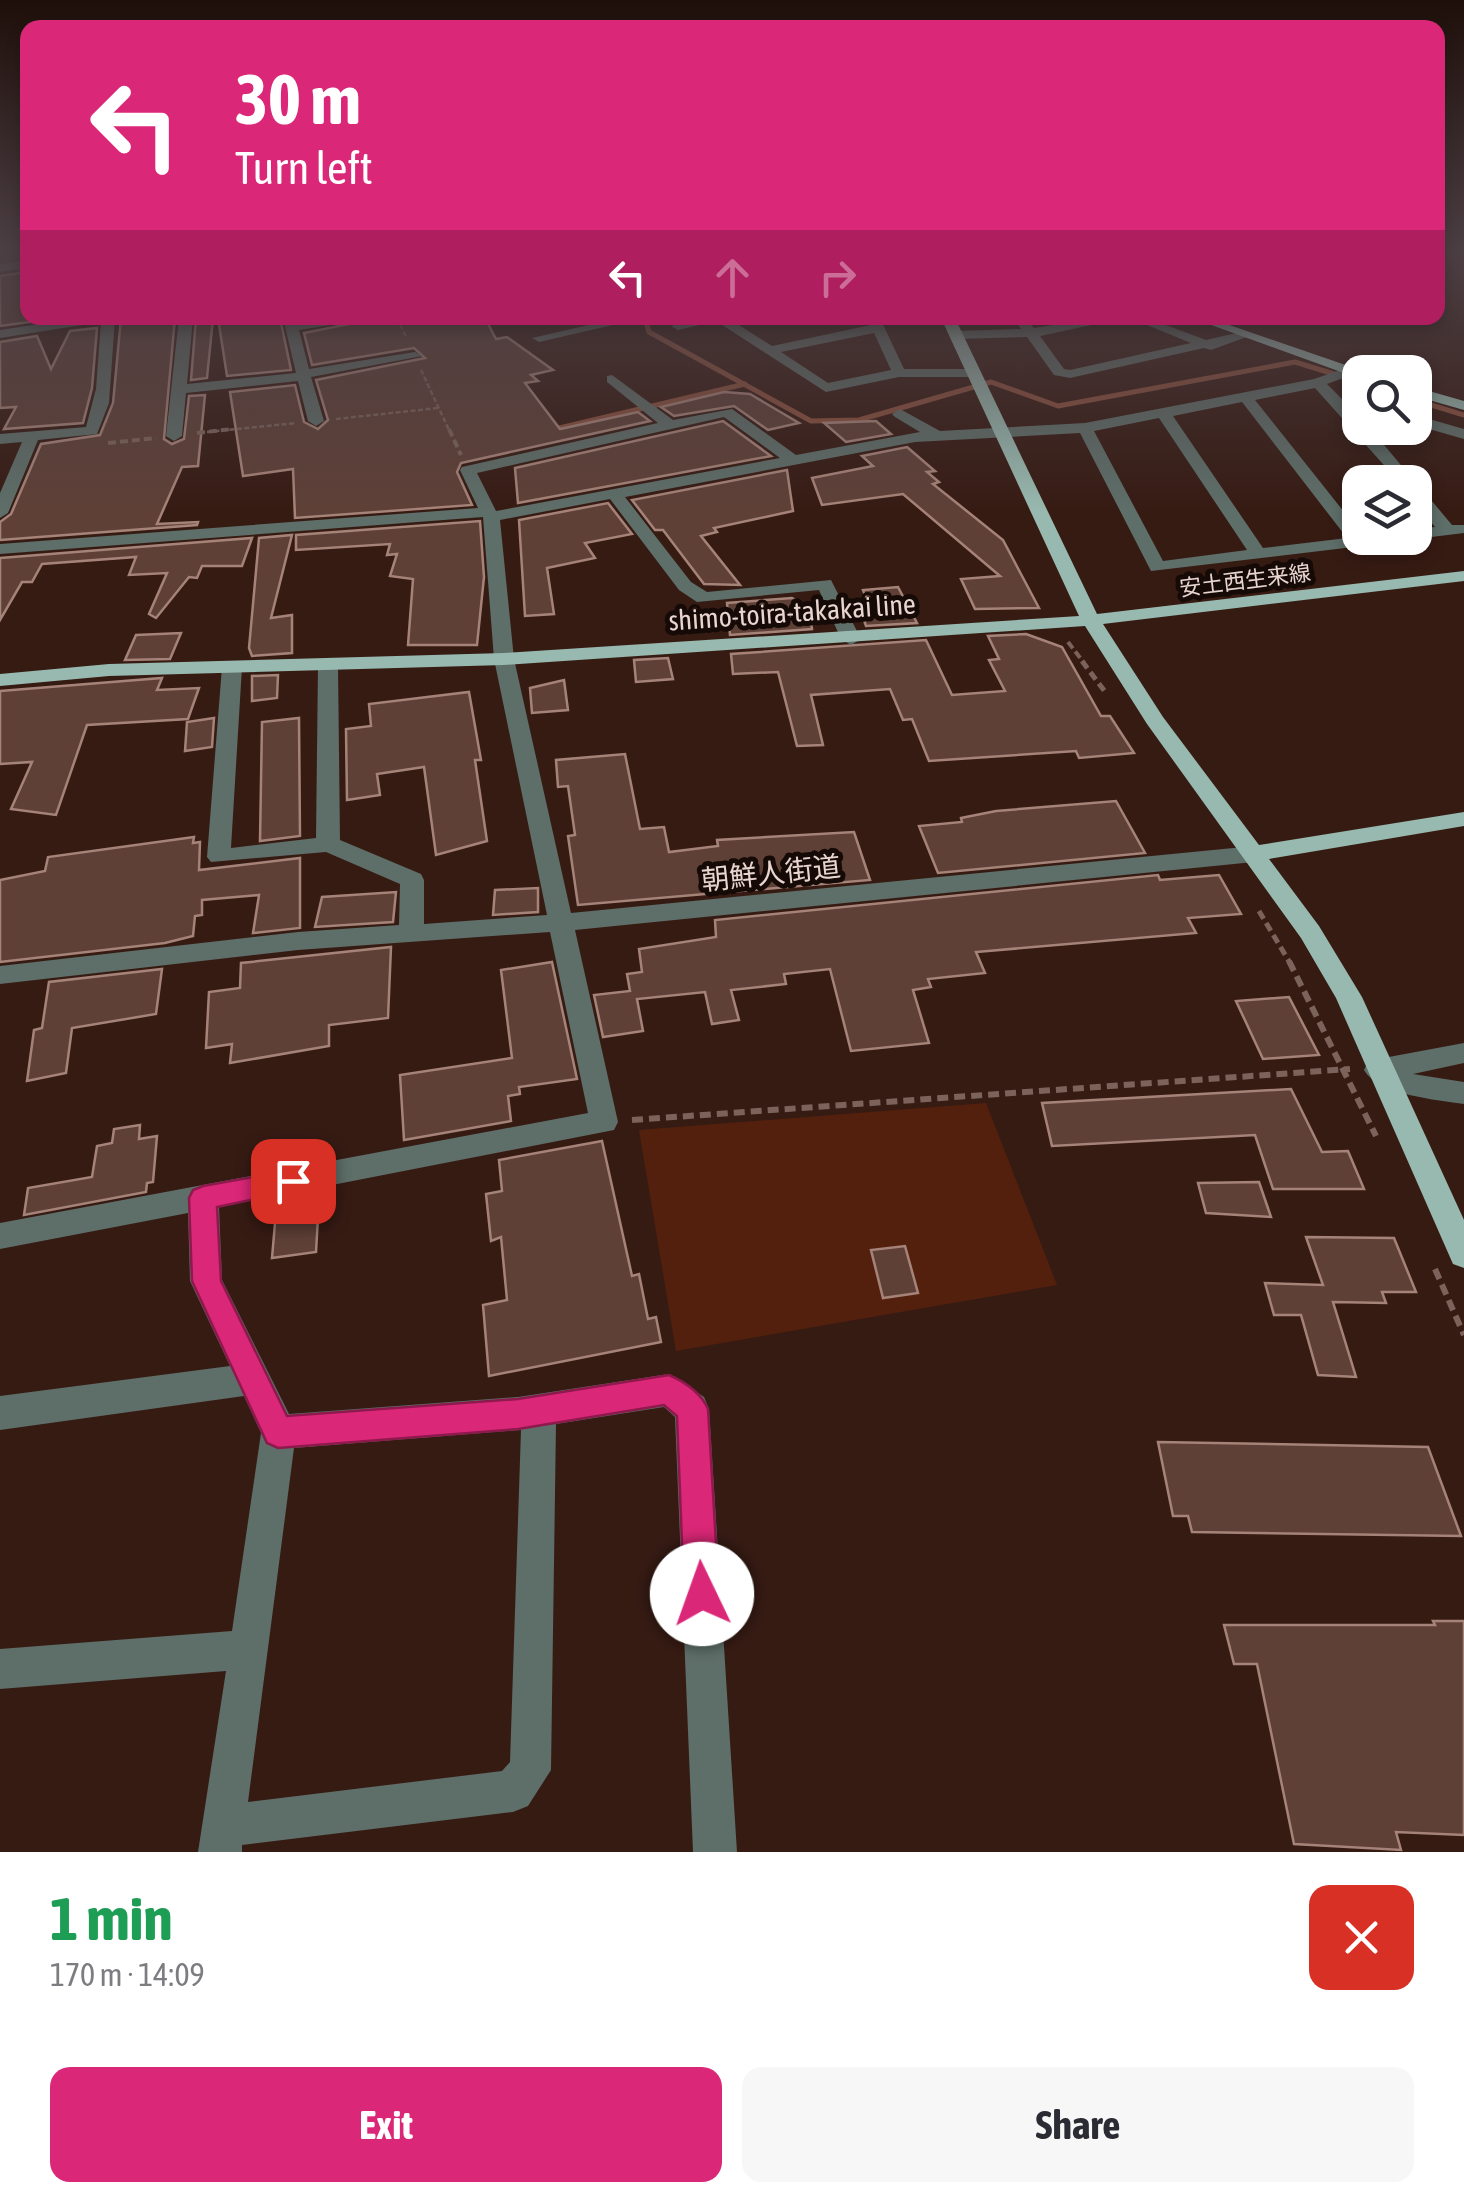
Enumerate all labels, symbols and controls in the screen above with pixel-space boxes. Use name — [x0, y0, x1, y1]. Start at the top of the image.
text: 30 m — [235, 59, 361, 139]
icon: left — [70, 60, 200, 190]
text: Turn left — [235, 142, 373, 194]
icon: left — [600, 250, 655, 305]
icon: ahead — [705, 250, 760, 305]
icon: right — [810, 250, 865, 305]
map controls — [1342, 355, 1432, 555]
button: search — [1342, 355, 1432, 445]
button: layers — [1342, 465, 1432, 555]
street label: 安土西生来線 — [1178, 559, 1312, 601]
street label: shimo-toira-takakai line — [667, 587, 917, 637]
street label: 朝鮮人街道 — [700, 850, 842, 896]
pin — [251, 1139, 336, 1224]
icon: arrive — [266, 1154, 321, 1209]
position arrow — [650, 1542, 754, 1646]
text: 1 min — [50, 1884, 173, 1953]
button: close — [1309, 1885, 1414, 1990]
text: 170 m · 14:09 — [50, 1956, 205, 1993]
button: Exit — [50, 2067, 722, 2182]
button: Share — [742, 2067, 1414, 2182]

